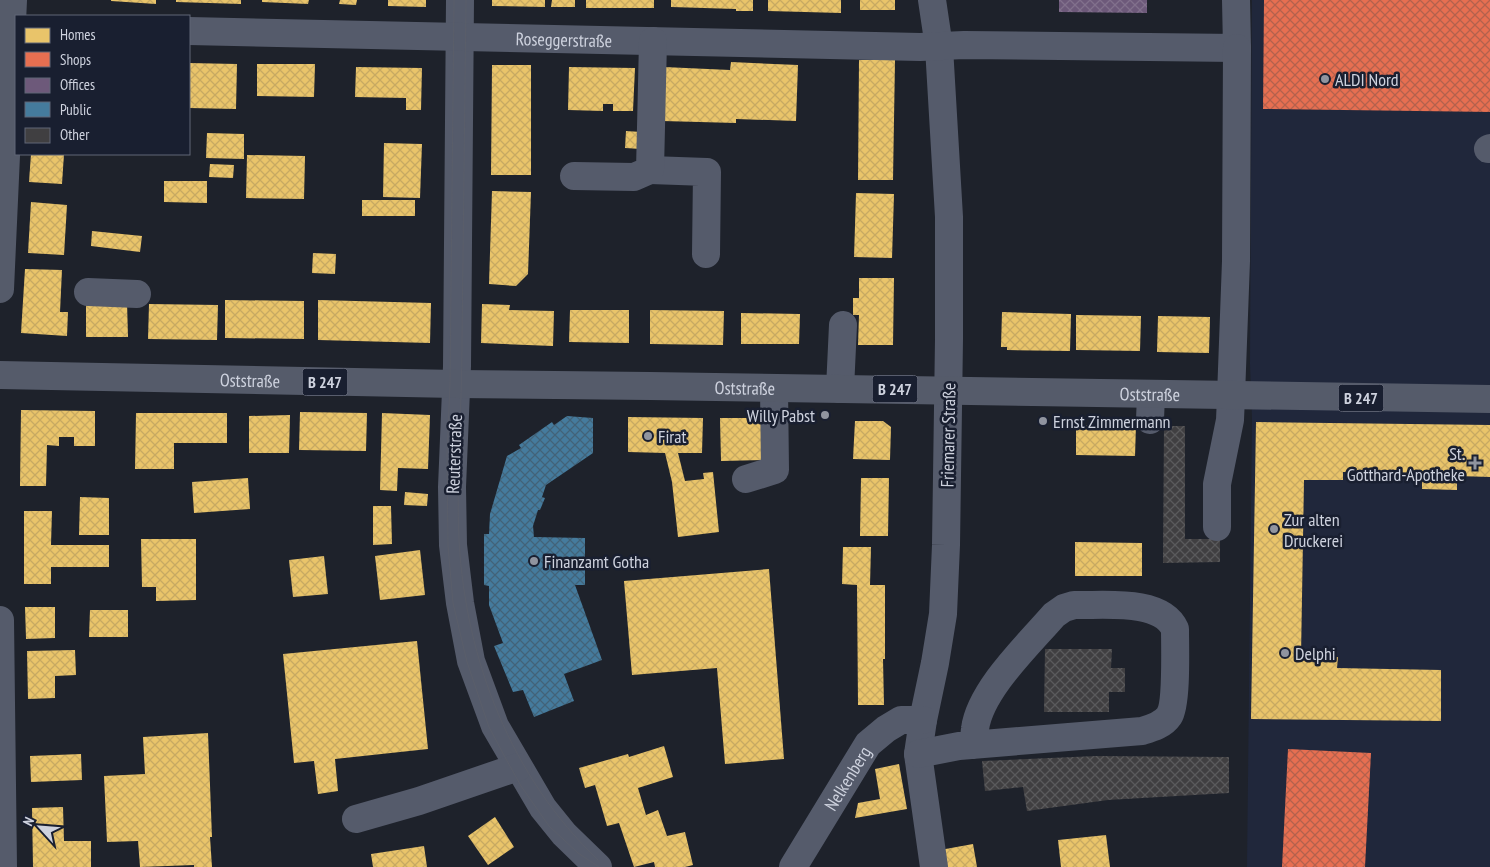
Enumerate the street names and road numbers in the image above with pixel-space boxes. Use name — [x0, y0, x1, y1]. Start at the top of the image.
street label: Roseggerstraße — [515, 27, 612, 52]
street label: Oststraße — [220, 368, 280, 392]
road number: B 247 — [302, 368, 348, 396]
street label: Oststraße — [715, 376, 775, 399]
road number: B 247 — [872, 376, 918, 402]
street label: Friemarer Straße — [936, 382, 960, 488]
street label: Oststraße — [1119, 382, 1180, 406]
road number: B 247 — [1338, 384, 1384, 412]
street label: Reuterstraße — [441, 414, 467, 494]
street label: Nelkenberg — [819, 742, 876, 815]

